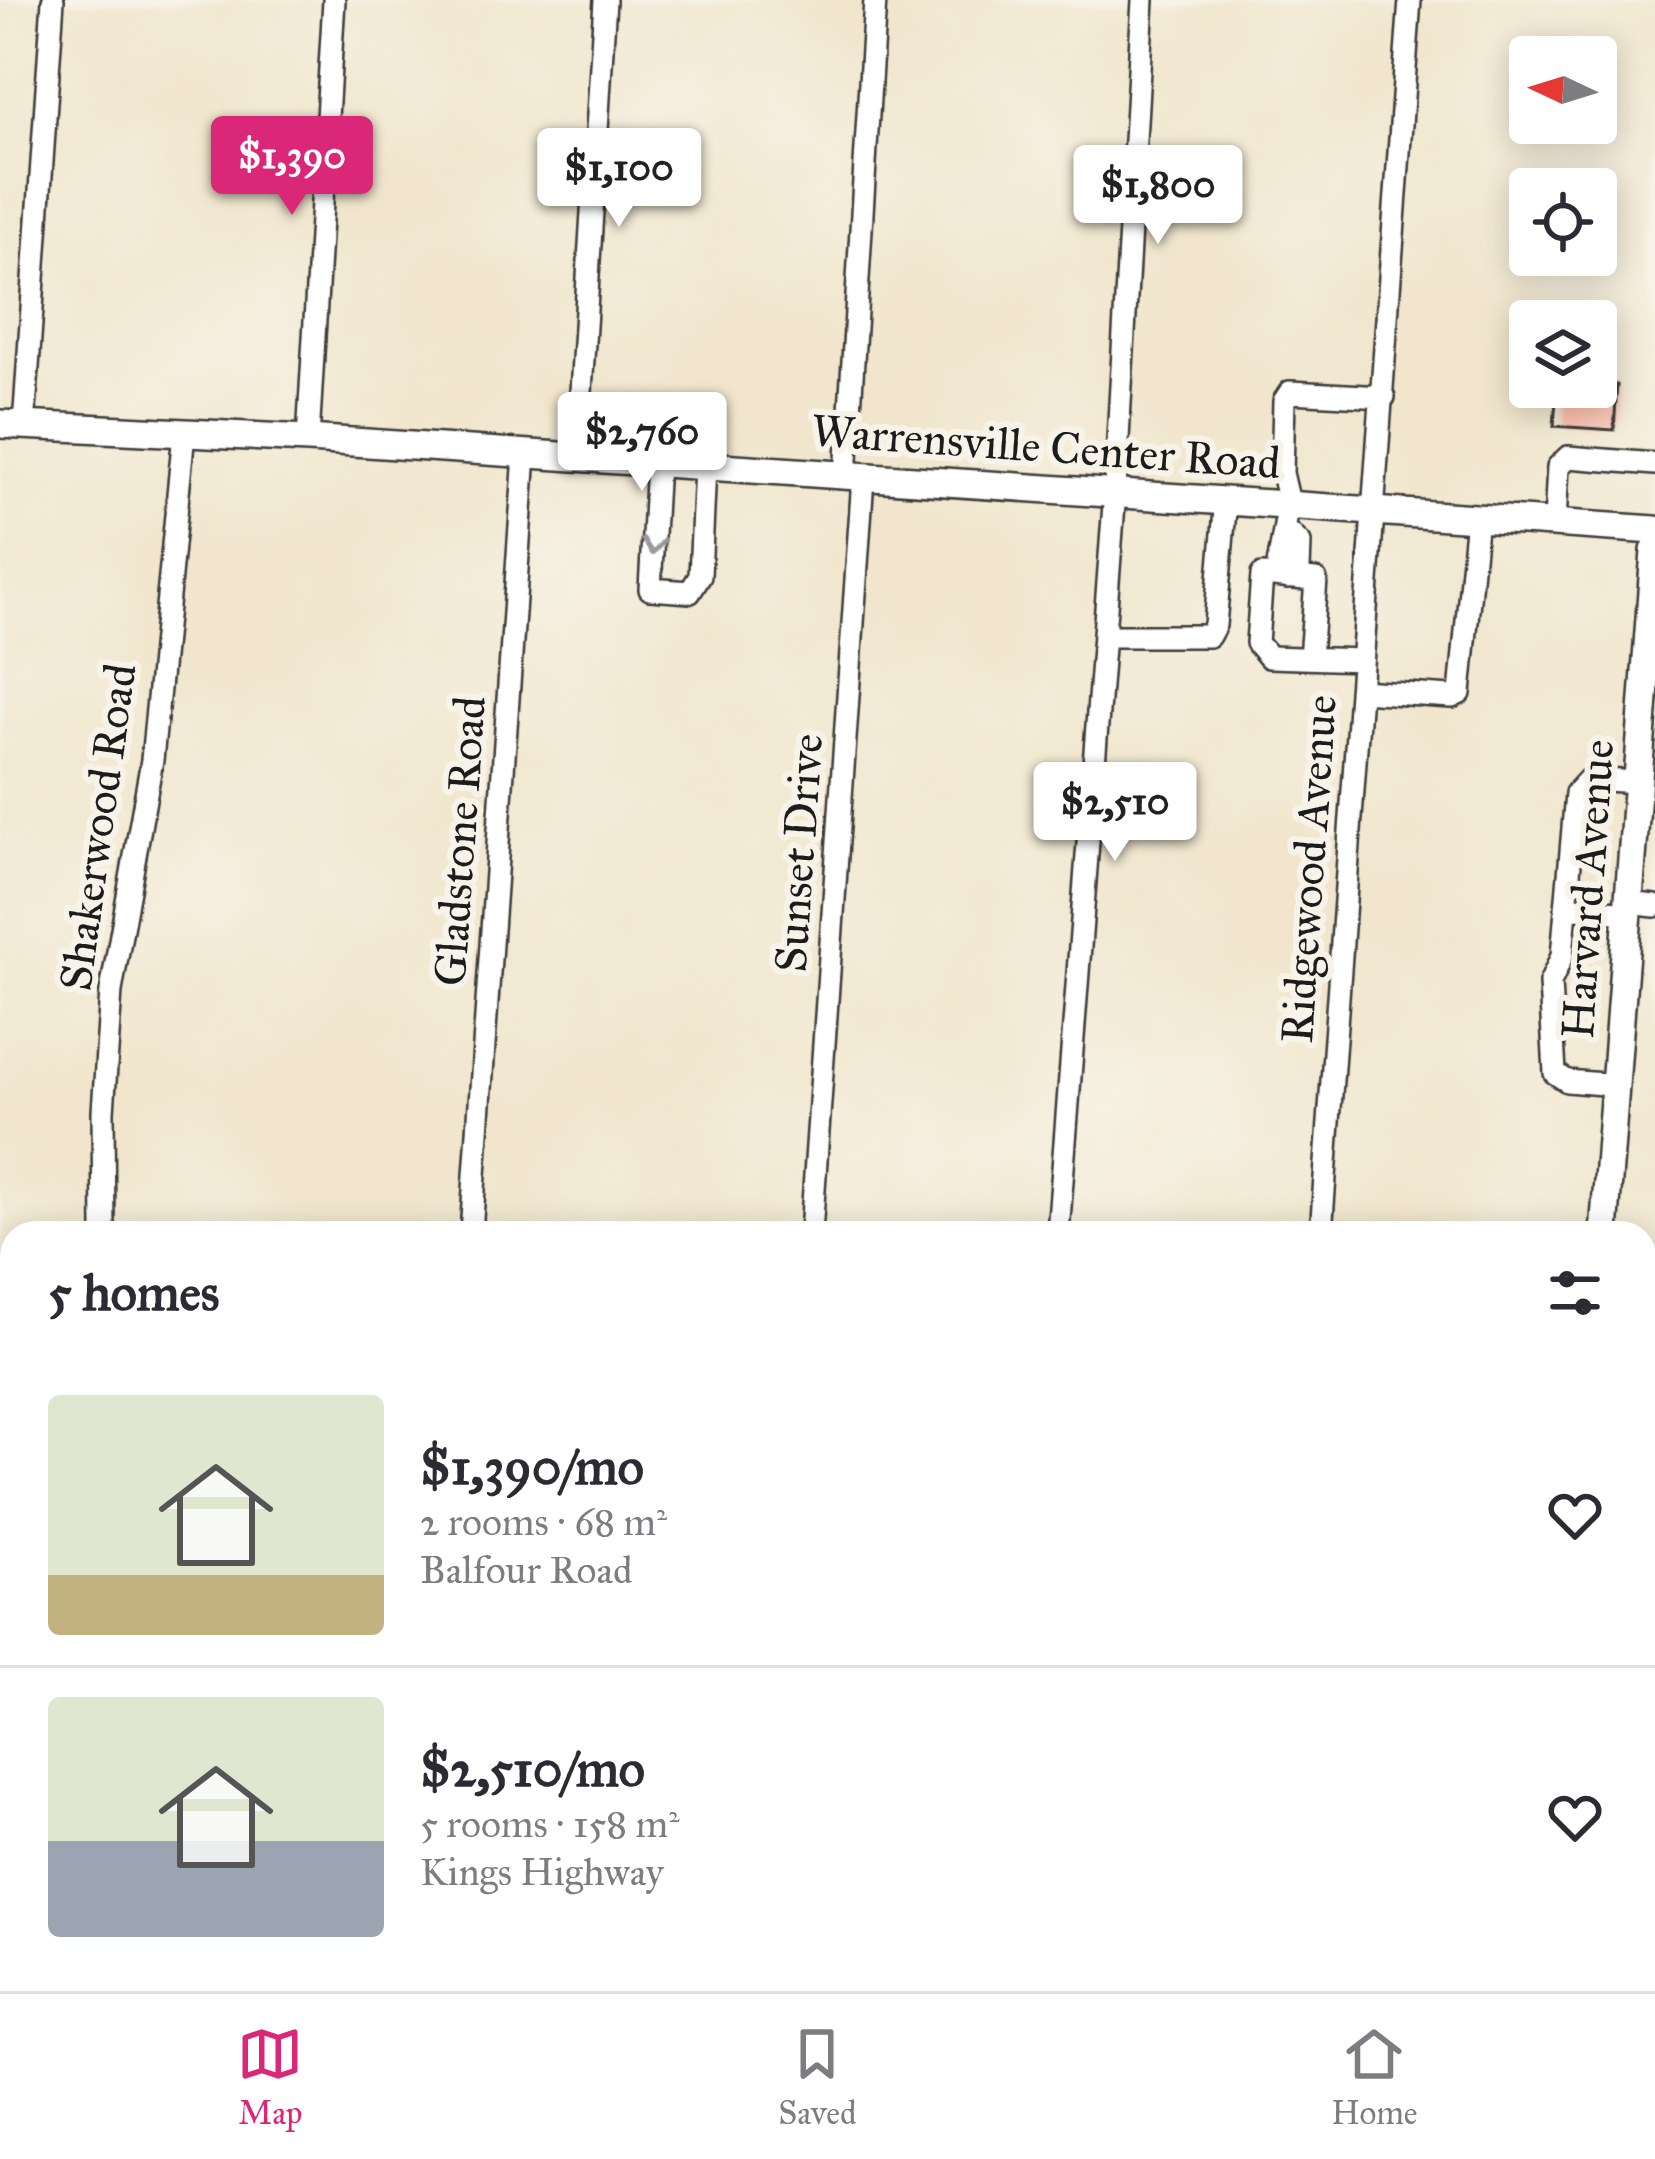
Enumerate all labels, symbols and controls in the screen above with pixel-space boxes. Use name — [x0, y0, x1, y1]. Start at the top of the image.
north arrow — [1509, 36, 1617, 144]
map controls — [1509, 36, 1617, 408]
pin: $1,390 — [194, 116, 390, 218]
pin: $1,100 — [521, 128, 717, 230]
text: $1,390 — [238, 131, 346, 179]
text: $1,100 — [564, 143, 674, 191]
pin: $1,800 — [1060, 145, 1256, 247]
text: $1,800 — [1100, 160, 1216, 208]
button: locate — [1509, 168, 1617, 276]
button: layers — [1509, 300, 1617, 408]
pin: $2,760 — [544, 392, 740, 494]
street label: Warrensville Center Road — [810, 403, 1283, 490]
text: $2,760 — [585, 407, 699, 455]
one-way arrow — [640, 537, 666, 556]
street label: Shakerwood Road — [47, 660, 148, 994]
street label: Ridgewood Avenue — [1269, 693, 1348, 1045]
street label: Gladstone Road — [422, 694, 497, 988]
street label: Sunset Drive — [763, 732, 834, 974]
street label: Harvard Avenue — [1550, 738, 1625, 1041]
pin: $2,510 — [1017, 762, 1213, 864]
text: $2,510 — [1061, 777, 1169, 825]
icon: filters — [1542, 1260, 1608, 1326]
text: 5 homes — [48, 1262, 219, 1324]
text: $1,390/mo — [420, 1436, 644, 1498]
icon: home — [144, 1443, 288, 1587]
icon: heart — [1542, 1482, 1608, 1548]
text: 2 rooms · 68 m² — [420, 1498, 667, 1546]
text: Balfour Road — [420, 1546, 633, 1594]
text: $2,510/mo — [420, 1738, 645, 1800]
icon: home — [144, 1745, 288, 1889]
icon: heart — [1542, 1784, 1608, 1850]
text: 5 rooms · 158 m² — [420, 1800, 680, 1848]
text: Kings Highway — [420, 1848, 664, 1896]
tab: Map — [237, 2021, 303, 2133]
tab: Saved — [778, 2021, 857, 2133]
tab: Home — [1331, 2021, 1418, 2133]

